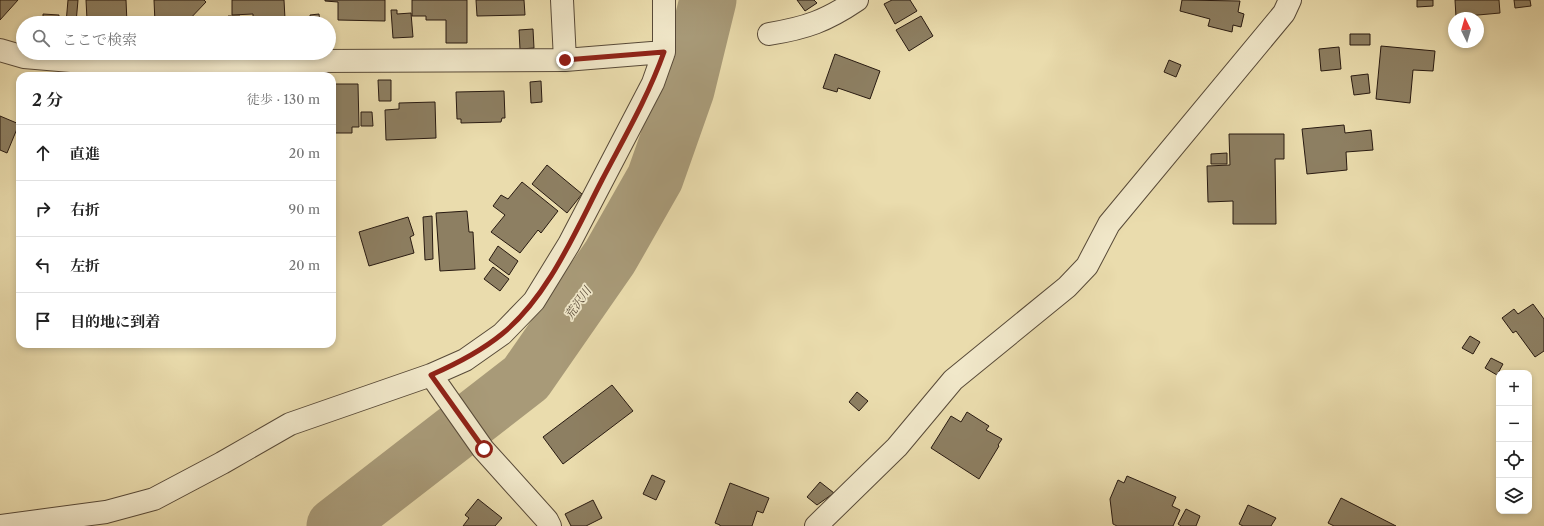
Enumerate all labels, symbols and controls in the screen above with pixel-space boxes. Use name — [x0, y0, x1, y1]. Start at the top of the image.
north arrow — [1448, 12, 1484, 48]
search box — [16, 16, 336, 60]
icon: search — [30, 27, 52, 49]
text: ここで検索 — [62, 30, 137, 49]
route end — [556, 51, 574, 69]
text: 2 分 — [32, 90, 63, 110]
text: 徒歩 · 130 m — [247, 91, 320, 107]
icon: ahead — [32, 142, 54, 164]
text: 直進 — [70, 144, 100, 163]
text: 20 m — [289, 145, 320, 161]
icon: right — [32, 198, 54, 220]
text: 右折 — [70, 200, 100, 219]
text: 90 m — [289, 201, 320, 217]
icon: left — [32, 254, 54, 276]
text: 左折 — [70, 256, 100, 275]
text: 20 m — [289, 257, 320, 273]
water label: 荒沢川 — [561, 282, 595, 322]
icon: arrive — [32, 310, 54, 332]
text: 目的地に到着 — [70, 312, 160, 331]
map controls — [1496, 370, 1532, 514]
button: + — [1496, 370, 1532, 406]
button: − — [1496, 406, 1532, 442]
route start — [475, 440, 493, 458]
button: locate — [1496, 442, 1532, 478]
button: layers — [1496, 478, 1532, 514]

